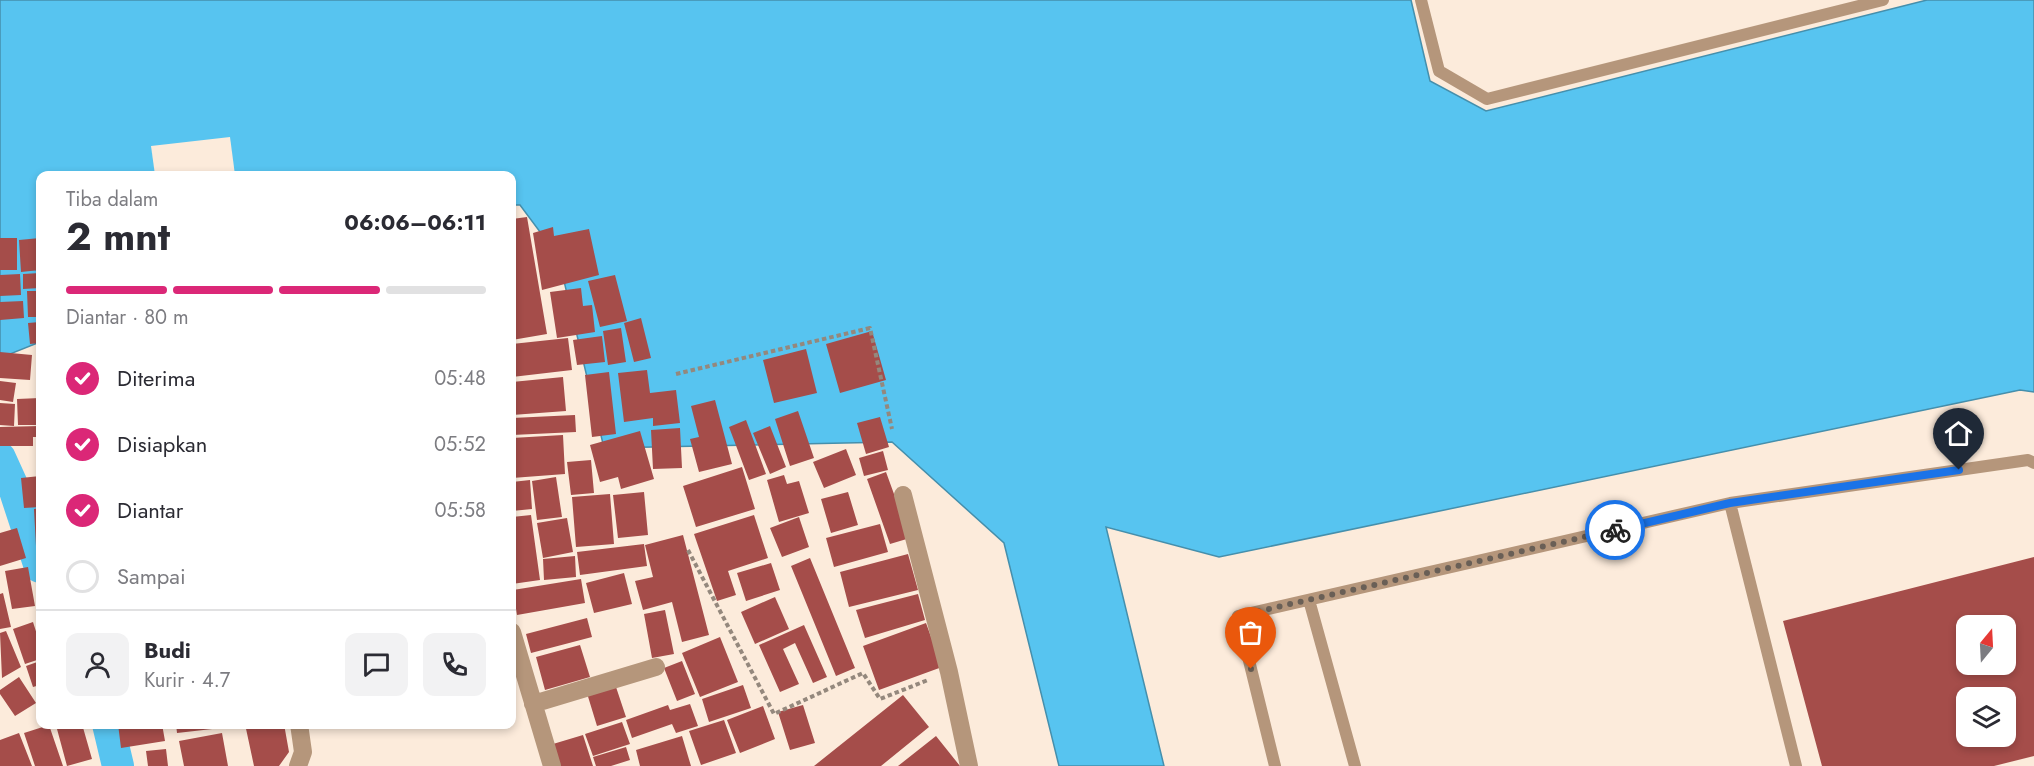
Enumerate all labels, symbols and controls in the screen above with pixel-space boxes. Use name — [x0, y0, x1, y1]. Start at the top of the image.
text: Tiba dalam — [66, 185, 158, 214]
text: 06:06–06:11 — [344, 206, 486, 238]
text: 2 mnt — [66, 208, 170, 265]
text: Diantar · 80 m — [66, 303, 189, 332]
icon: check — [66, 362, 99, 395]
text: Diterima — [117, 362, 195, 394]
text: 05:48 — [434, 364, 486, 393]
pin — [1933, 408, 1984, 470]
icon: home — [1942, 417, 1975, 450]
icon: check — [66, 428, 99, 461]
text: Disiapkan — [117, 428, 207, 460]
text: 05:52 — [434, 430, 486, 459]
icon: check — [66, 494, 99, 527]
text: Diantar — [117, 494, 183, 526]
text: 05:58 — [435, 496, 486, 525]
courier — [1585, 500, 1645, 560]
icon: bike — [1599, 514, 1632, 547]
text: Sampai — [117, 560, 186, 592]
pin — [1225, 607, 1276, 669]
north arrow — [1956, 615, 2016, 675]
map controls — [1956, 615, 2016, 747]
icon: bag — [1234, 616, 1267, 649]
button: person — [66, 633, 129, 696]
button: chat — [345, 633, 408, 696]
button: phone — [423, 633, 486, 696]
text: Budi — [144, 634, 191, 666]
text: Kurir · 4.7 — [144, 666, 230, 695]
button: layers — [1956, 687, 2016, 747]

